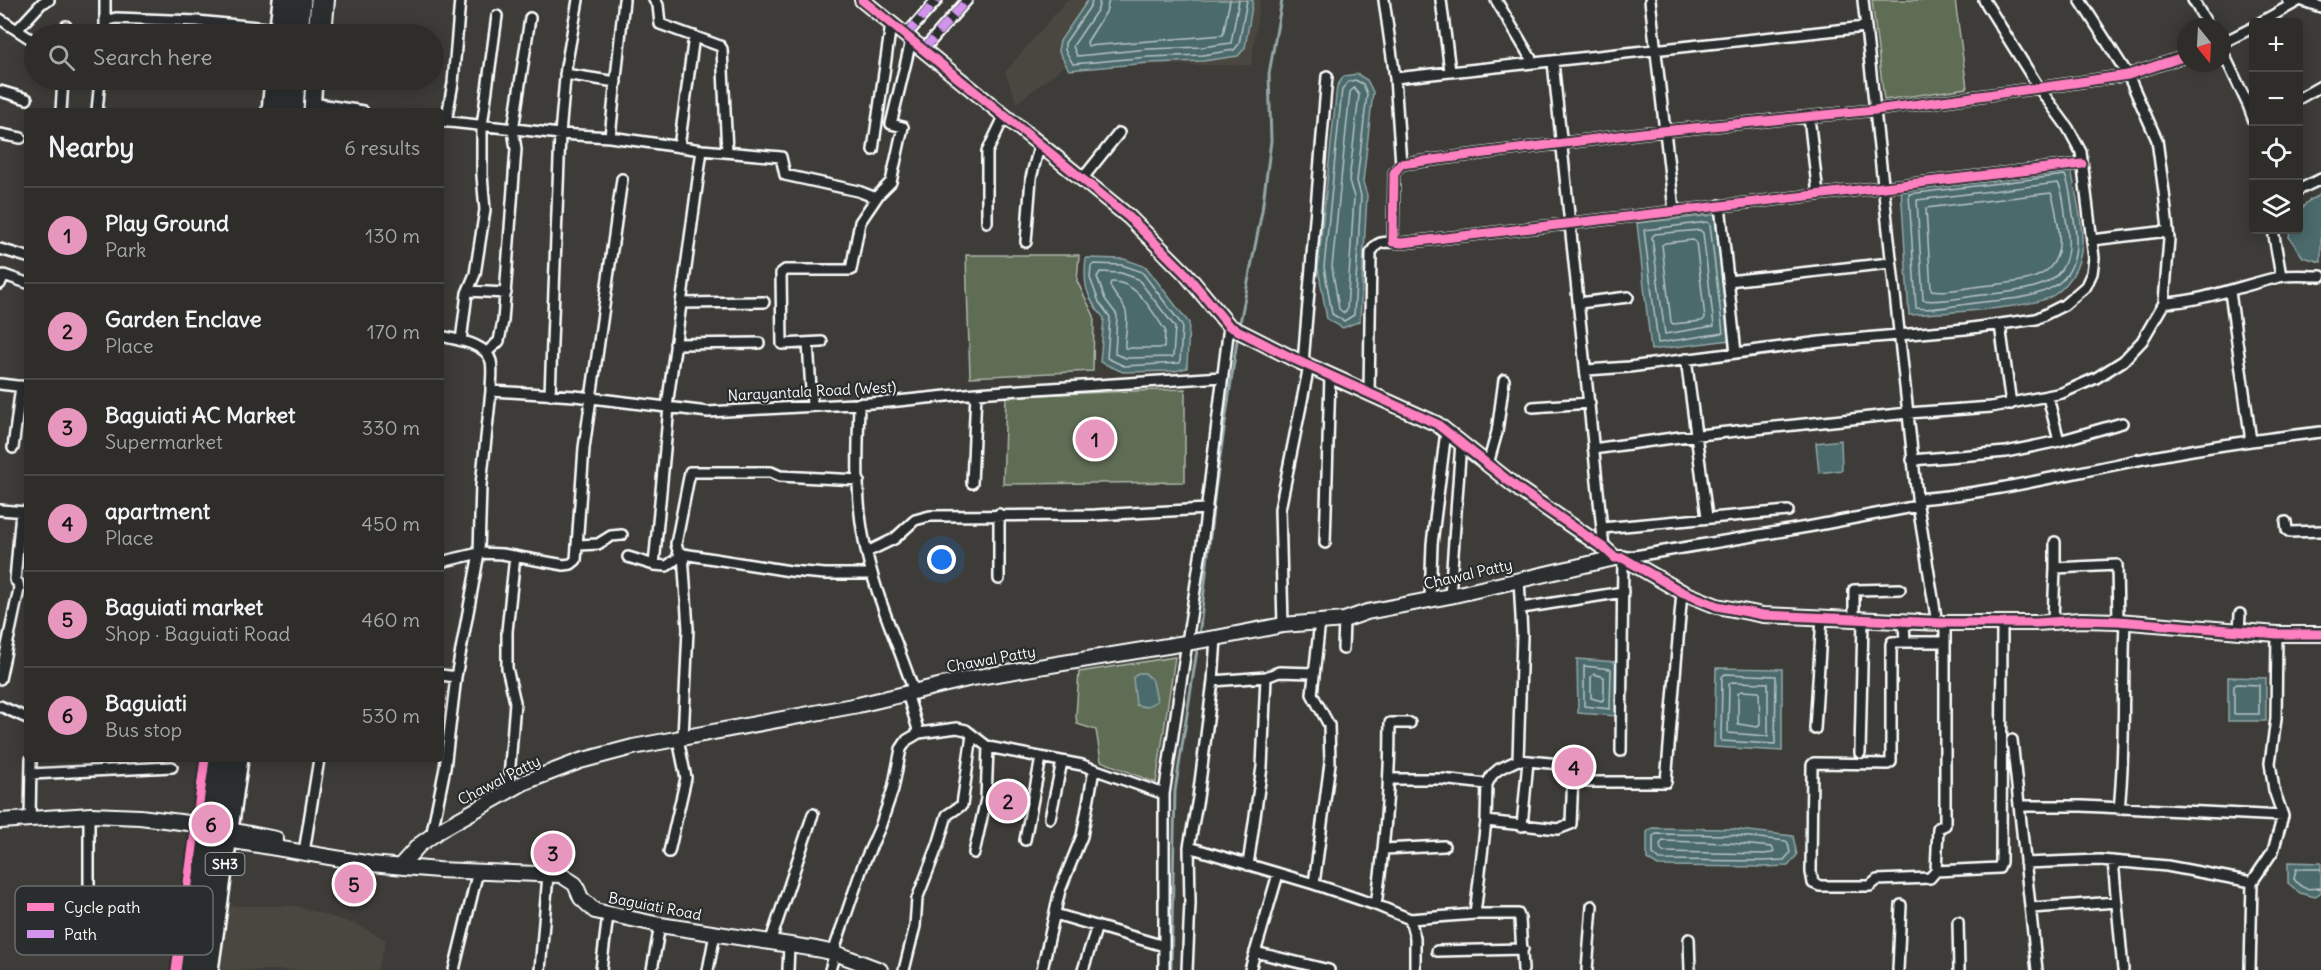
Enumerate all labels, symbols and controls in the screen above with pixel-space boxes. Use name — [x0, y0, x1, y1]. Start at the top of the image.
north arrow — [2177, 18, 2231, 72]
map controls — [2249, 18, 2303, 234]
button: + — [2249, 18, 2303, 72]
search box — [24, 24, 444, 90]
icon: search — [45, 41, 78, 74]
text: Search here — [93, 43, 212, 71]
button: − — [2249, 72, 2303, 126]
button: locate — [2249, 126, 2303, 180]
text: Nearby — [48, 131, 134, 164]
text: 6 results — [344, 135, 420, 160]
button: layers — [2249, 180, 2303, 234]
text: Play Ground — [105, 209, 229, 237]
text: 1 — [64, 223, 71, 248]
text: 130 m — [365, 223, 420, 248]
text: Park — [105, 237, 146, 262]
text: Garden Enclave — [105, 305, 262, 333]
text: 2 — [62, 319, 73, 344]
text: 170 m — [367, 319, 420, 344]
text: Place — [105, 333, 153, 358]
street label: Narayantala Road (West) — [727, 377, 897, 405]
text: Baguiati AC Market — [105, 401, 295, 429]
text: 3 — [62, 415, 73, 440]
text: 330 m — [362, 415, 420, 440]
pin: 1 — [1076, 416, 1114, 462]
text: Supermarket — [105, 429, 223, 454]
text: apartment — [105, 497, 210, 525]
text: 4 — [62, 511, 73, 536]
text: 450 m — [361, 511, 420, 536]
text: Place — [105, 525, 153, 550]
your location — [927, 545, 956, 574]
street label: Chawal Patty — [1422, 555, 1514, 593]
text: Baguiati market — [105, 593, 263, 621]
text: 5 — [62, 607, 73, 632]
text: 460 m — [361, 607, 420, 632]
text: Shop · Baguiati Road — [105, 621, 290, 646]
street label: Chawal Patty — [945, 642, 1037, 676]
text: Baguiati — [105, 689, 187, 717]
text: 6 — [62, 703, 73, 728]
text: 530 m — [362, 703, 420, 728]
text: Bus stop — [105, 717, 182, 742]
pin: 4 — [1554, 744, 1594, 789]
street label: Chawal Patty — [454, 751, 544, 809]
pin: 2 — [988, 778, 1028, 824]
pin: 6 — [192, 802, 230, 846]
pin: 3 — [534, 830, 572, 876]
road number: SH3 — [206, 853, 244, 875]
pin: 5 — [334, 862, 374, 906]
legend — [15, 886, 213, 955]
street label: Baguiati Road — [607, 888, 703, 924]
text: Cycle path — [64, 897, 140, 917]
text: Path — [64, 924, 97, 944]

